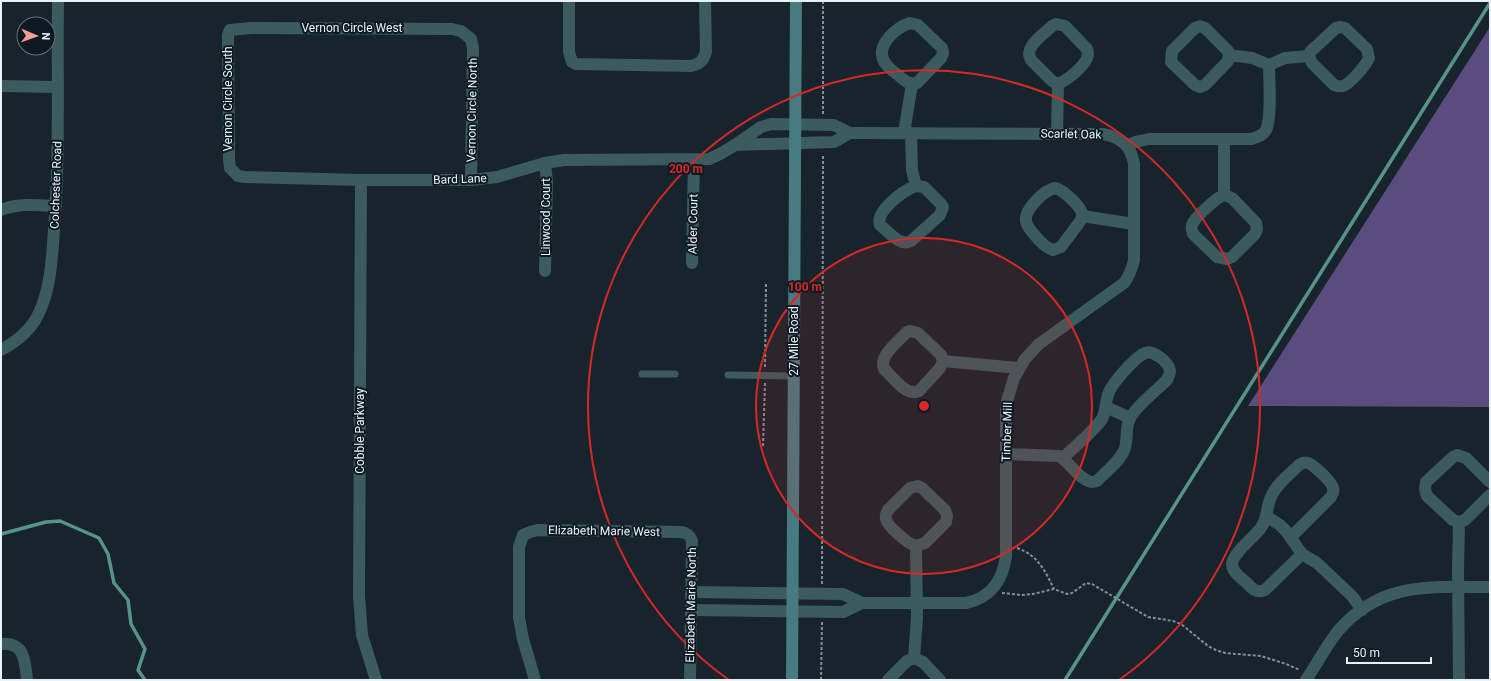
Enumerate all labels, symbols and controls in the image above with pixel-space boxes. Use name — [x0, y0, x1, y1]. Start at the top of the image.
north arrow — [16, 16, 56, 56]
street label: Vernon Circle West — [301, 21, 403, 35]
text: N — [39, 32, 52, 41]
street label: Vernon Circle South — [221, 46, 235, 152]
street label: Vernon Circle North — [464, 58, 480, 162]
street label: Scarlet Oak — [1040, 126, 1103, 142]
street label: Colchester Road — [47, 141, 65, 229]
text: 200 m — [669, 162, 703, 176]
street label: Bard Lane — [433, 171, 487, 187]
street label: Linwood Court — [539, 178, 553, 256]
street label: Alder Court — [685, 194, 701, 254]
text: 100 m — [788, 280, 822, 294]
street label: 27 Mile Road — [787, 306, 801, 376]
street label: Cobble Parkway — [353, 388, 367, 474]
centre of rings — [917, 399, 931, 413]
street label: Timber Mill — [999, 402, 1015, 462]
street label: Elizabeth Marie West — [548, 523, 660, 539]
street label: Elizabeth Marie North — [683, 547, 699, 663]
scale bar — [1347, 639, 1431, 665]
text: 50 m — [1353, 646, 1380, 660]

